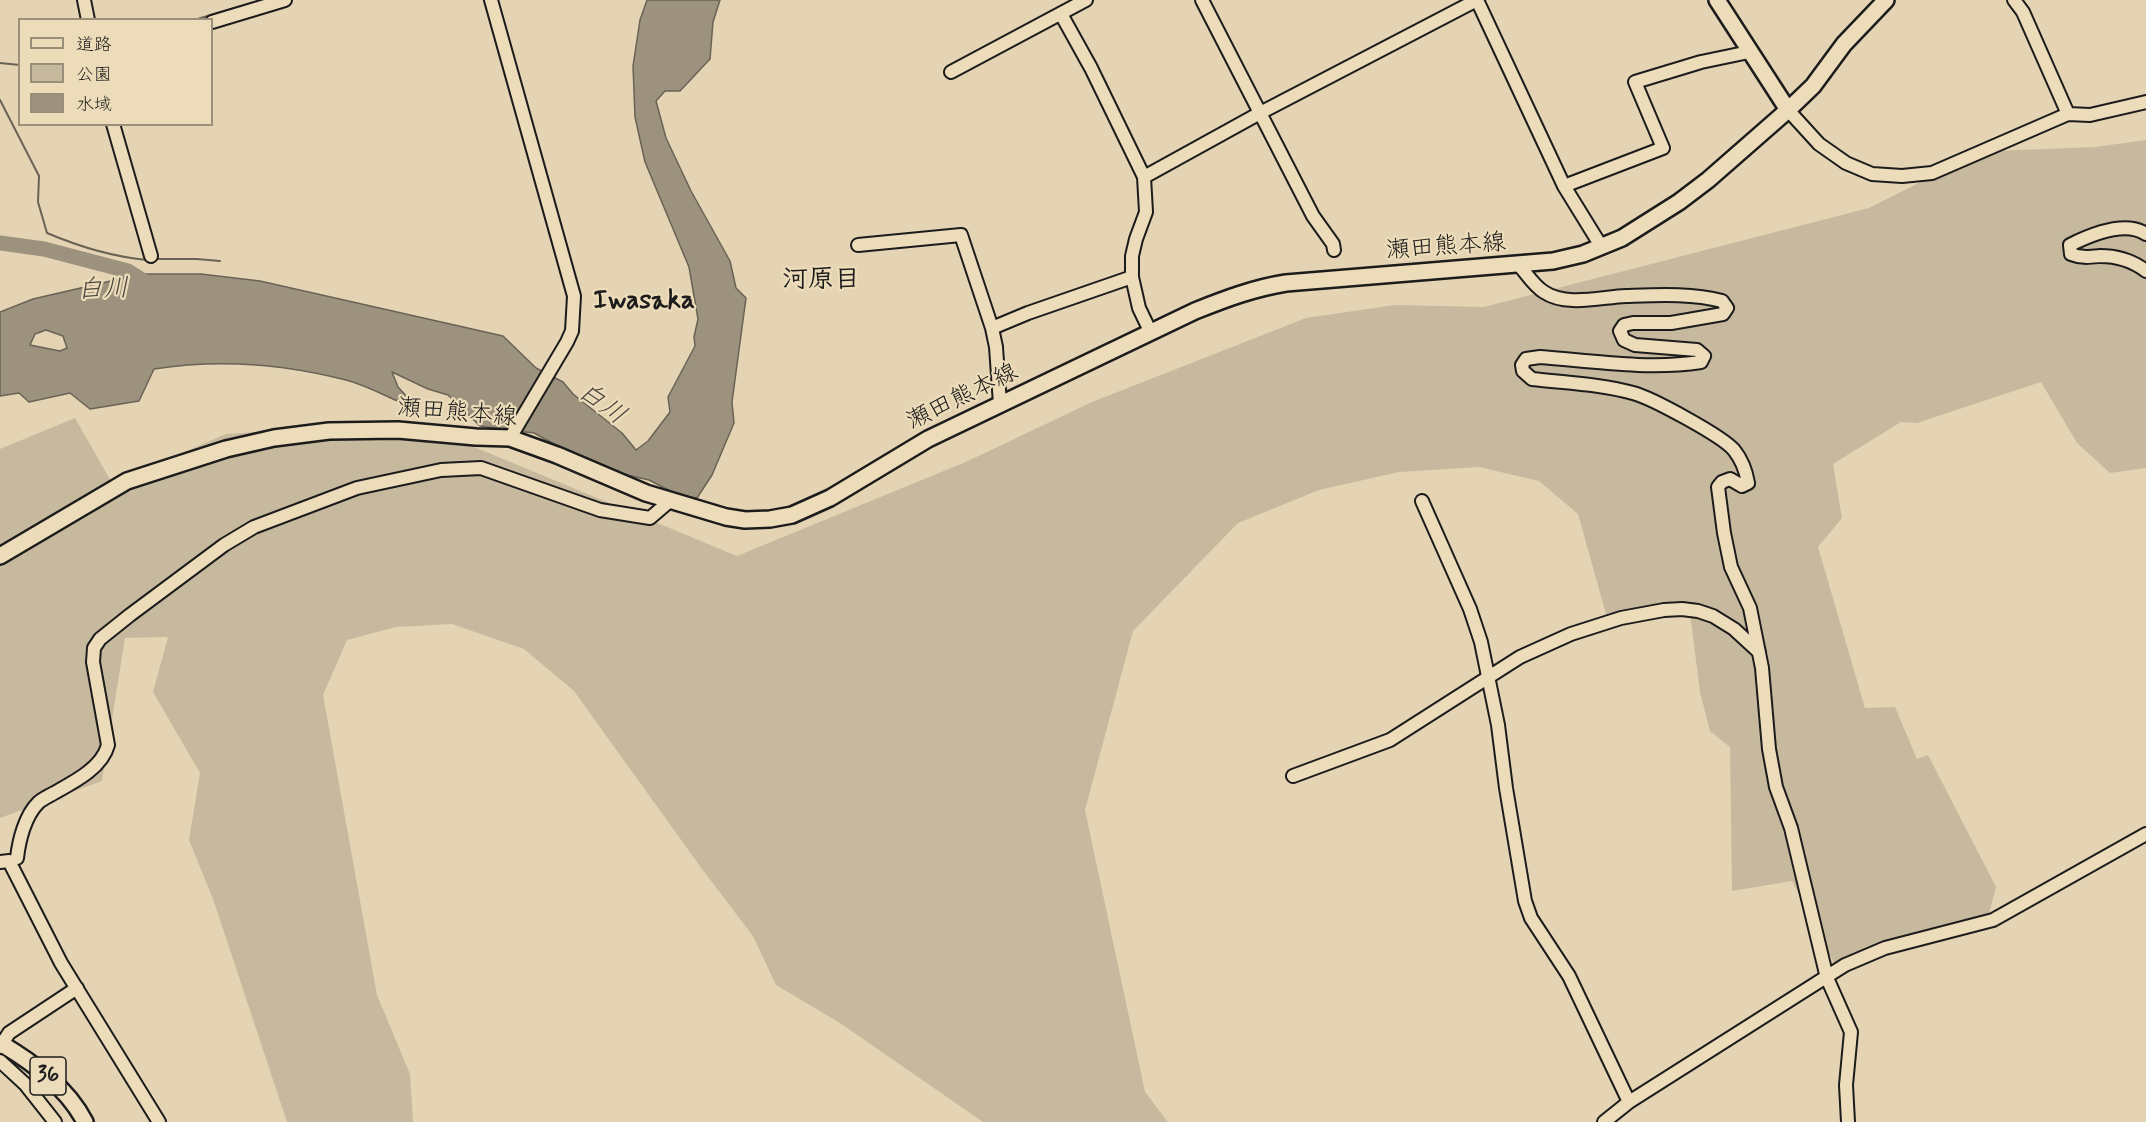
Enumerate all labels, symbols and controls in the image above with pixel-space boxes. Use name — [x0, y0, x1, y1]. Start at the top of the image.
legend — [18, 18, 213, 126]
text: 道路 — [76, 33, 112, 57]
text: 公園 — [76, 63, 112, 87]
text: 水域 — [76, 93, 112, 117]
street label: 瀬田熊本線 — [1385, 229, 1507, 267]
district label: 河原目 — [782, 266, 860, 298]
water label: 白川 — [76, 275, 130, 307]
district label: Iwasaka — [593, 286, 695, 318]
street label: 瀬田熊本線 — [903, 359, 1023, 437]
water label: 白川 — [571, 377, 631, 433]
street label: 瀬田熊本線 — [396, 394, 518, 434]
road number: 36 — [30, 1057, 66, 1095]

